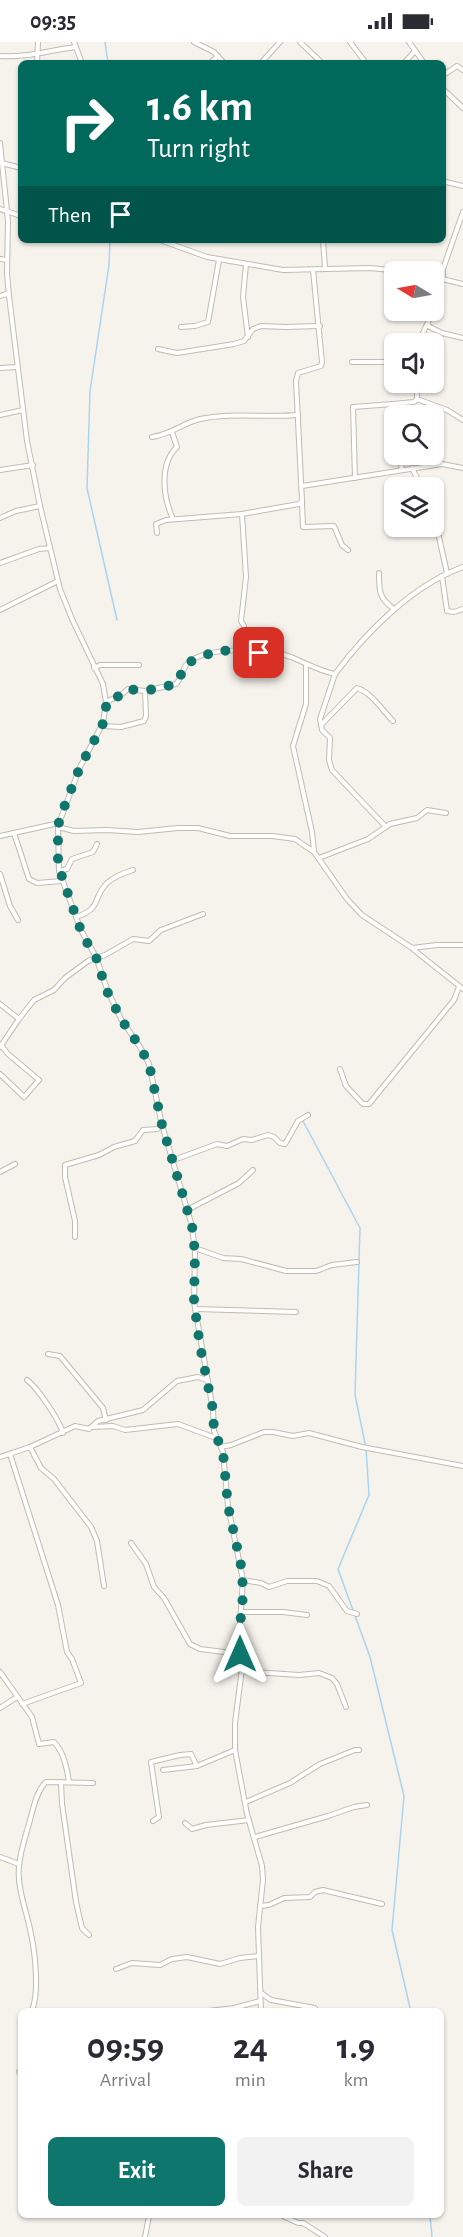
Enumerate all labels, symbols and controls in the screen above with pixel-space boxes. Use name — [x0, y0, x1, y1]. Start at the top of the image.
text: 09:35 — [30, 10, 76, 32]
icon: right — [48, 84, 126, 162]
text: 1.6 km — [147, 86, 253, 128]
text: Turn right — [147, 135, 250, 162]
icon: arrive — [104, 198, 137, 231]
text: Then — [48, 204, 92, 226]
north arrow — [384, 261, 444, 321]
map controls — [384, 261, 444, 537]
button: sound — [384, 333, 444, 393]
button: search — [384, 405, 444, 465]
button: layers — [384, 477, 444, 537]
pin — [233, 627, 284, 678]
icon: arrive — [242, 636, 275, 669]
position arrow — [208, 1622, 272, 1686]
text: 09:59 — [87, 2029, 164, 2065]
text: 24 — [233, 2029, 268, 2065]
text: 1.9 — [337, 2029, 375, 2065]
text: Arrival — [100, 2070, 151, 2090]
text: min — [235, 2070, 266, 2090]
text: km — [343, 2070, 369, 2090]
button: Exit — [48, 2137, 225, 2206]
button: Share — [237, 2137, 414, 2206]

